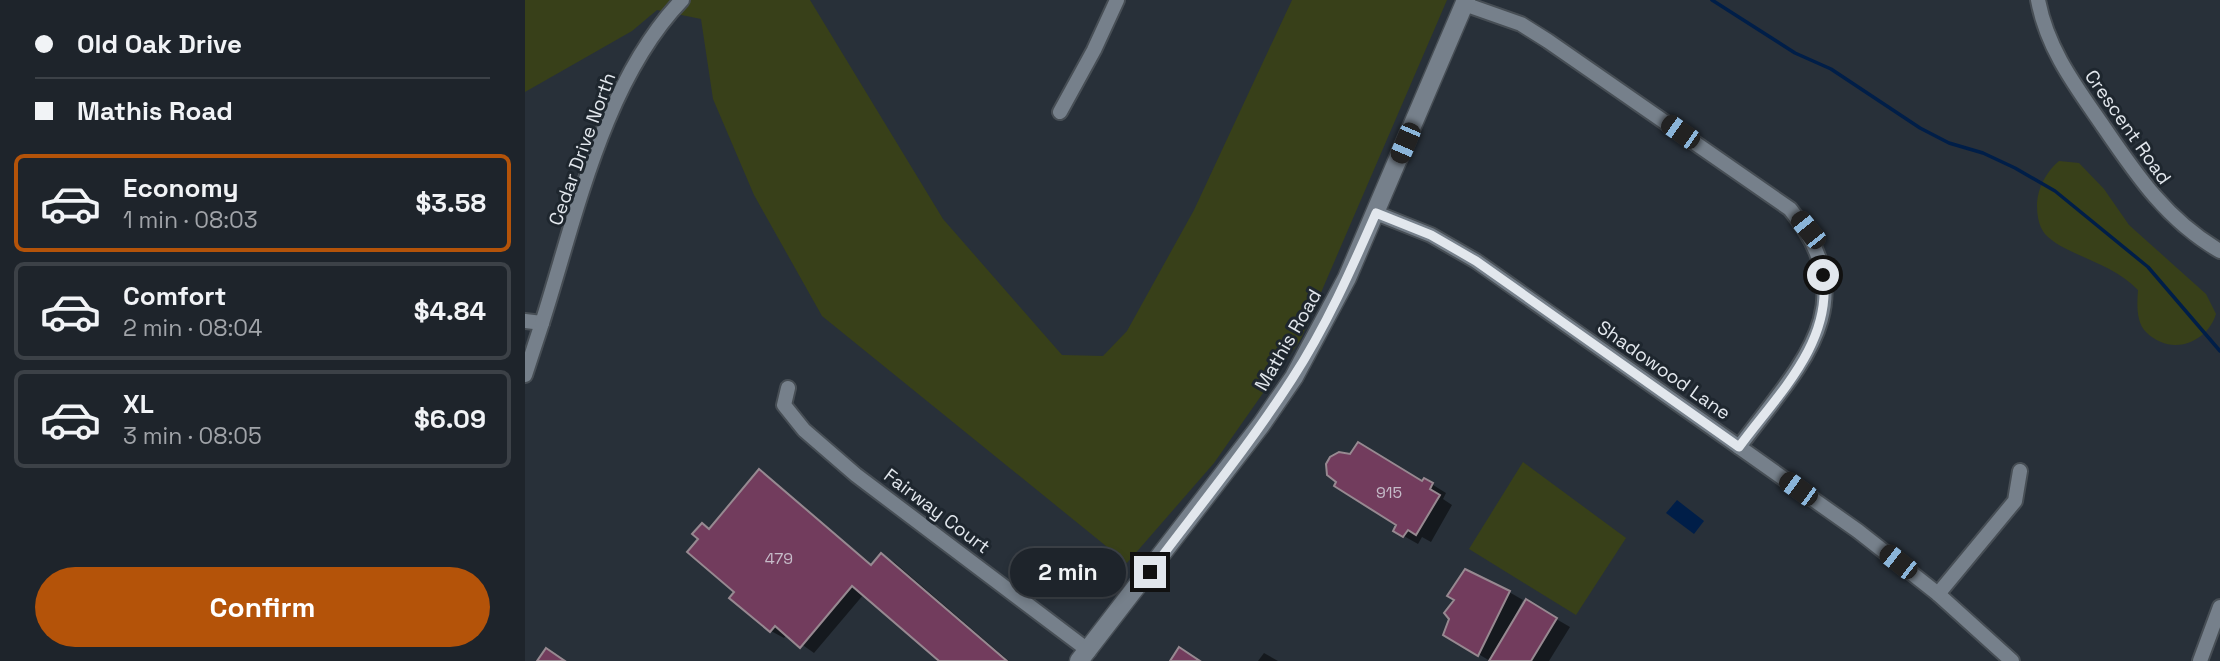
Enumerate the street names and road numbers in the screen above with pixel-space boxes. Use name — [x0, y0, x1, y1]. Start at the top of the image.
street label: Crescent Road — [2079, 65, 2177, 189]
street label: Cedar Drive North — [543, 69, 621, 229]
street label: Mathis Road — [1249, 285, 1327, 395]
street label: Shadowood Lane — [1592, 315, 1736, 425]
street label: Fairway Court — [879, 463, 995, 559]

